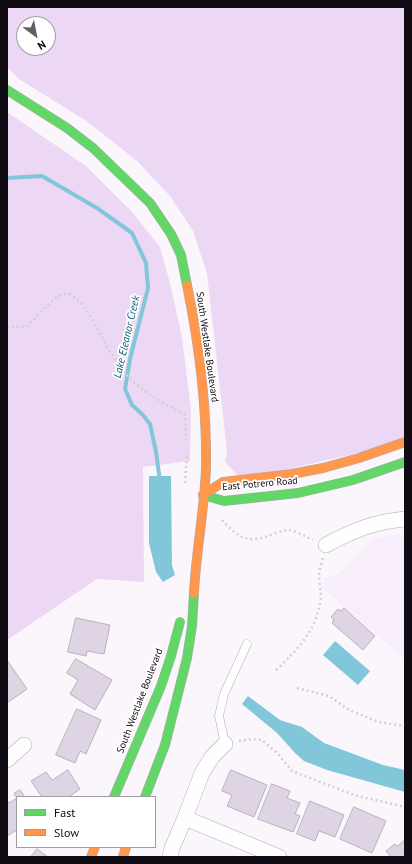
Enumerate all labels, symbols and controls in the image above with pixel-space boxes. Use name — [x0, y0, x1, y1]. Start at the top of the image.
north arrow — [16, 16, 56, 56]
text: N — [35, 37, 49, 53]
street label: South Westlake Boulevard — [193, 291, 221, 403]
water label: Lake Eleanor Creek — [111, 294, 143, 380]
street label: East Potrero Road — [222, 475, 298, 493]
street label: South Westlake Boulevard — [114, 647, 166, 755]
legend — [16, 796, 156, 848]
text: Fast — [54, 805, 75, 820]
text: Slow — [54, 825, 79, 840]

